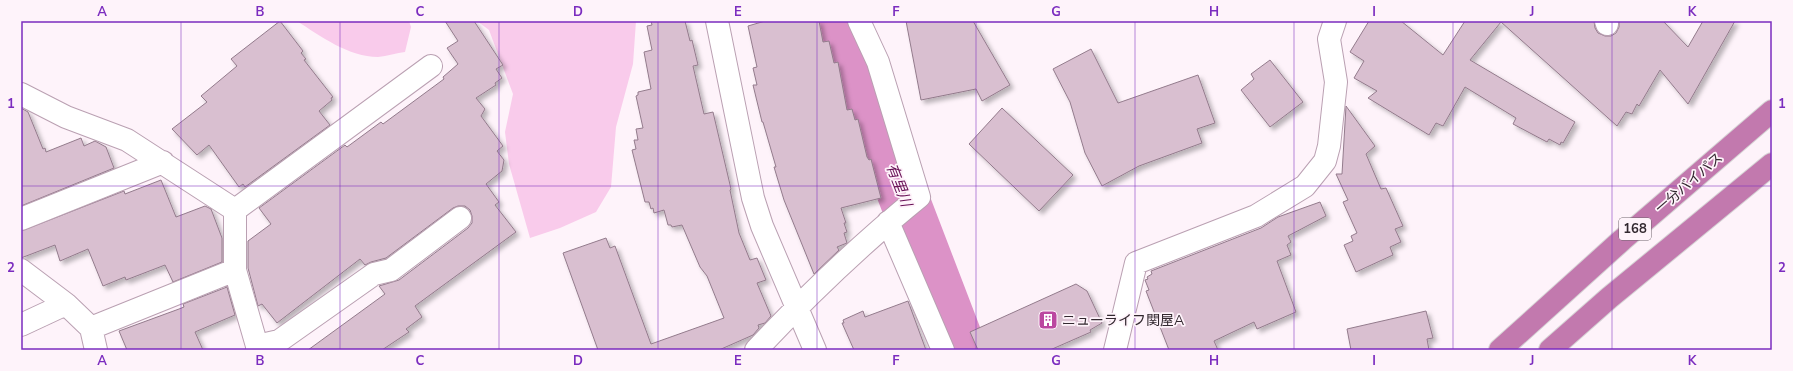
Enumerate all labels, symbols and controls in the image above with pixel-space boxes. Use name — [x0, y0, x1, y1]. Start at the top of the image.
text: A — [97, 3, 107, 21]
text: B — [256, 3, 265, 21]
text: C — [416, 3, 425, 21]
text: D — [573, 3, 583, 21]
text: E — [734, 3, 742, 21]
text: F — [892, 3, 900, 21]
text: G — [1051, 3, 1061, 21]
text: H — [1209, 3, 1219, 21]
text: I — [1372, 3, 1376, 21]
text: J — [1529, 3, 1534, 21]
text: K — [1688, 3, 1697, 21]
text: 1 — [7, 95, 15, 113]
text: 1 — [1778, 95, 1786, 113]
street label: 一分バイパス — [1651, 148, 1727, 218]
water label: 有里川 — [882, 160, 917, 211]
road number: 168 — [1619, 218, 1651, 240]
text: 2 — [7, 259, 15, 277]
text: 2 — [1778, 259, 1786, 277]
building icon: ニューライフ関屋A — [1037, 309, 1059, 331]
place label: ニューライフ関屋A — [1062, 311, 1184, 330]
text: A — [97, 352, 107, 370]
text: B — [256, 352, 265, 370]
text: C — [416, 352, 425, 370]
text: D — [573, 352, 583, 370]
text: E — [734, 352, 742, 370]
text: F — [892, 352, 900, 370]
text: G — [1051, 352, 1061, 370]
text: H — [1209, 352, 1219, 370]
text: I — [1372, 352, 1376, 370]
text: J — [1529, 352, 1534, 370]
text: K — [1688, 352, 1697, 370]

